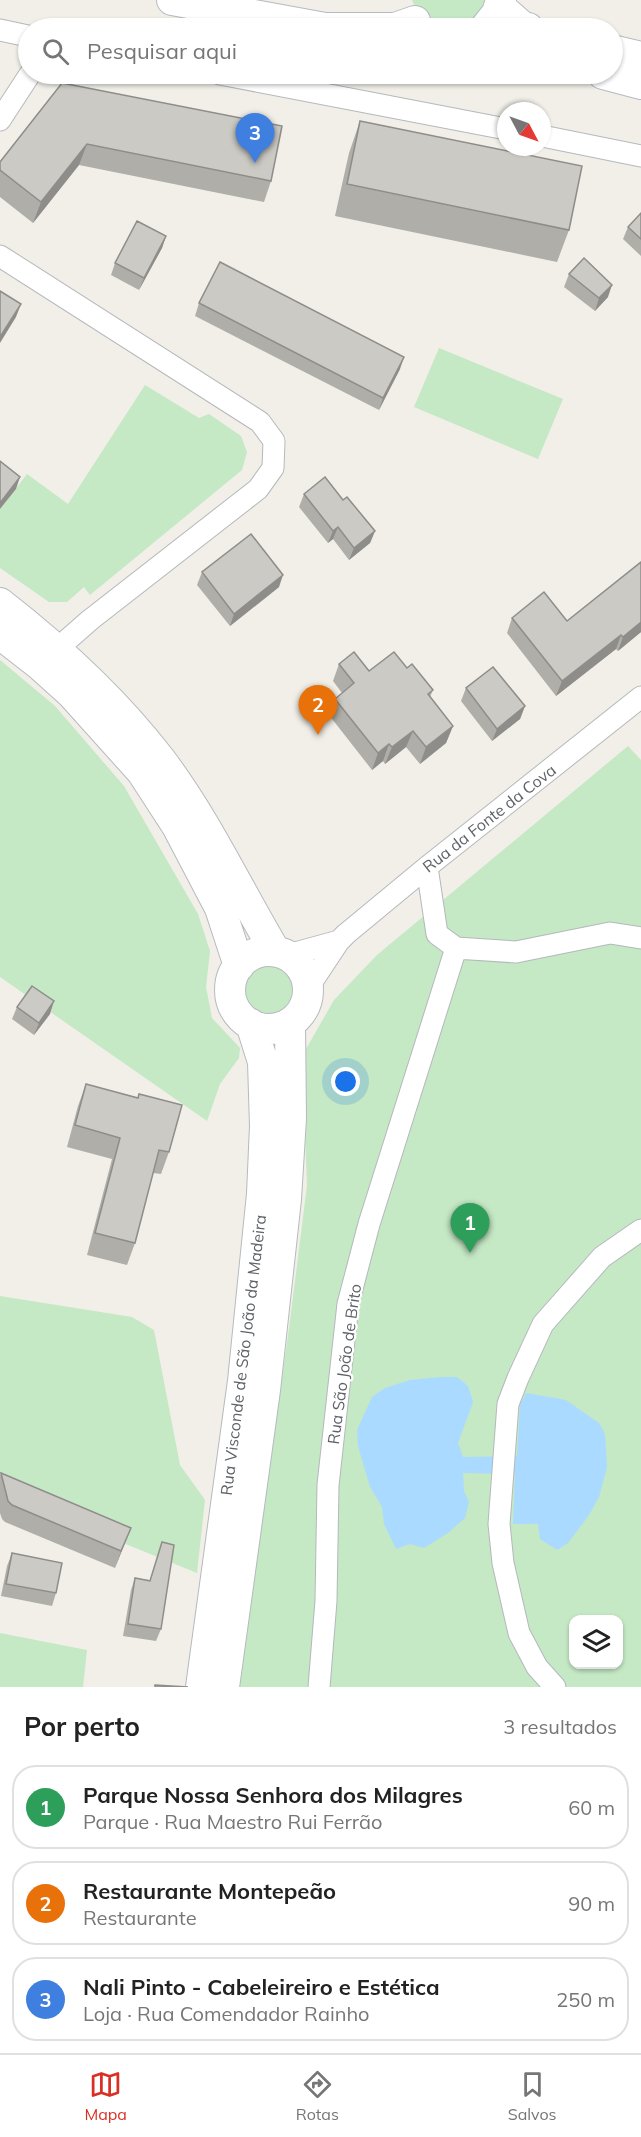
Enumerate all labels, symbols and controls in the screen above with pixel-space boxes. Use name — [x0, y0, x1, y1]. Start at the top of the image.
search box — [18, 18, 623, 84]
icon: search — [39, 35, 72, 68]
text: Pesquisar aqui — [87, 37, 237, 65]
north arrow — [497, 102, 551, 156]
pin: 3 — [236, 114, 274, 163]
pin: 2 — [298, 686, 338, 735]
street label: Rua da Fonte da Cova — [418, 760, 560, 876]
your location — [331, 1067, 360, 1096]
pin: 1 — [450, 1204, 490, 1253]
street label: Rua Visconde de São João da Madeira — [216, 1214, 270, 1496]
street label: Rua São João de Brito — [323, 1282, 365, 1446]
map controls — [569, 1615, 623, 1669]
button: layers — [569, 1615, 623, 1669]
text: Por perto — [24, 1710, 140, 1743]
text: 3 resultados — [503, 1714, 617, 1739]
text: Parque Nossa Senhora dos Milagres — [83, 1781, 463, 1809]
text: 1 — [40, 1795, 52, 1820]
text: 60 m — [568, 1795, 615, 1820]
text: Parque · Rua Maestro Rui Ferrão — [83, 1809, 382, 1834]
text: Restaurante Montepeão — [83, 1877, 336, 1905]
text: 2 — [40, 1891, 52, 1916]
text: 90 m — [568, 1891, 615, 1916]
text: Restaurante — [83, 1905, 197, 1930]
text: Nali Pinto - Cabeleireiro e Estética — [83, 1973, 440, 2001]
text: 3 — [40, 1987, 52, 2012]
text: 250 m — [556, 1987, 615, 2012]
text: Loja · Rua Comendador Rainho — [83, 2001, 370, 2026]
tab: Mapa — [84, 2068, 127, 2124]
tab: Rotas — [296, 2068, 339, 2124]
tab: Salvos — [508, 2068, 557, 2124]

